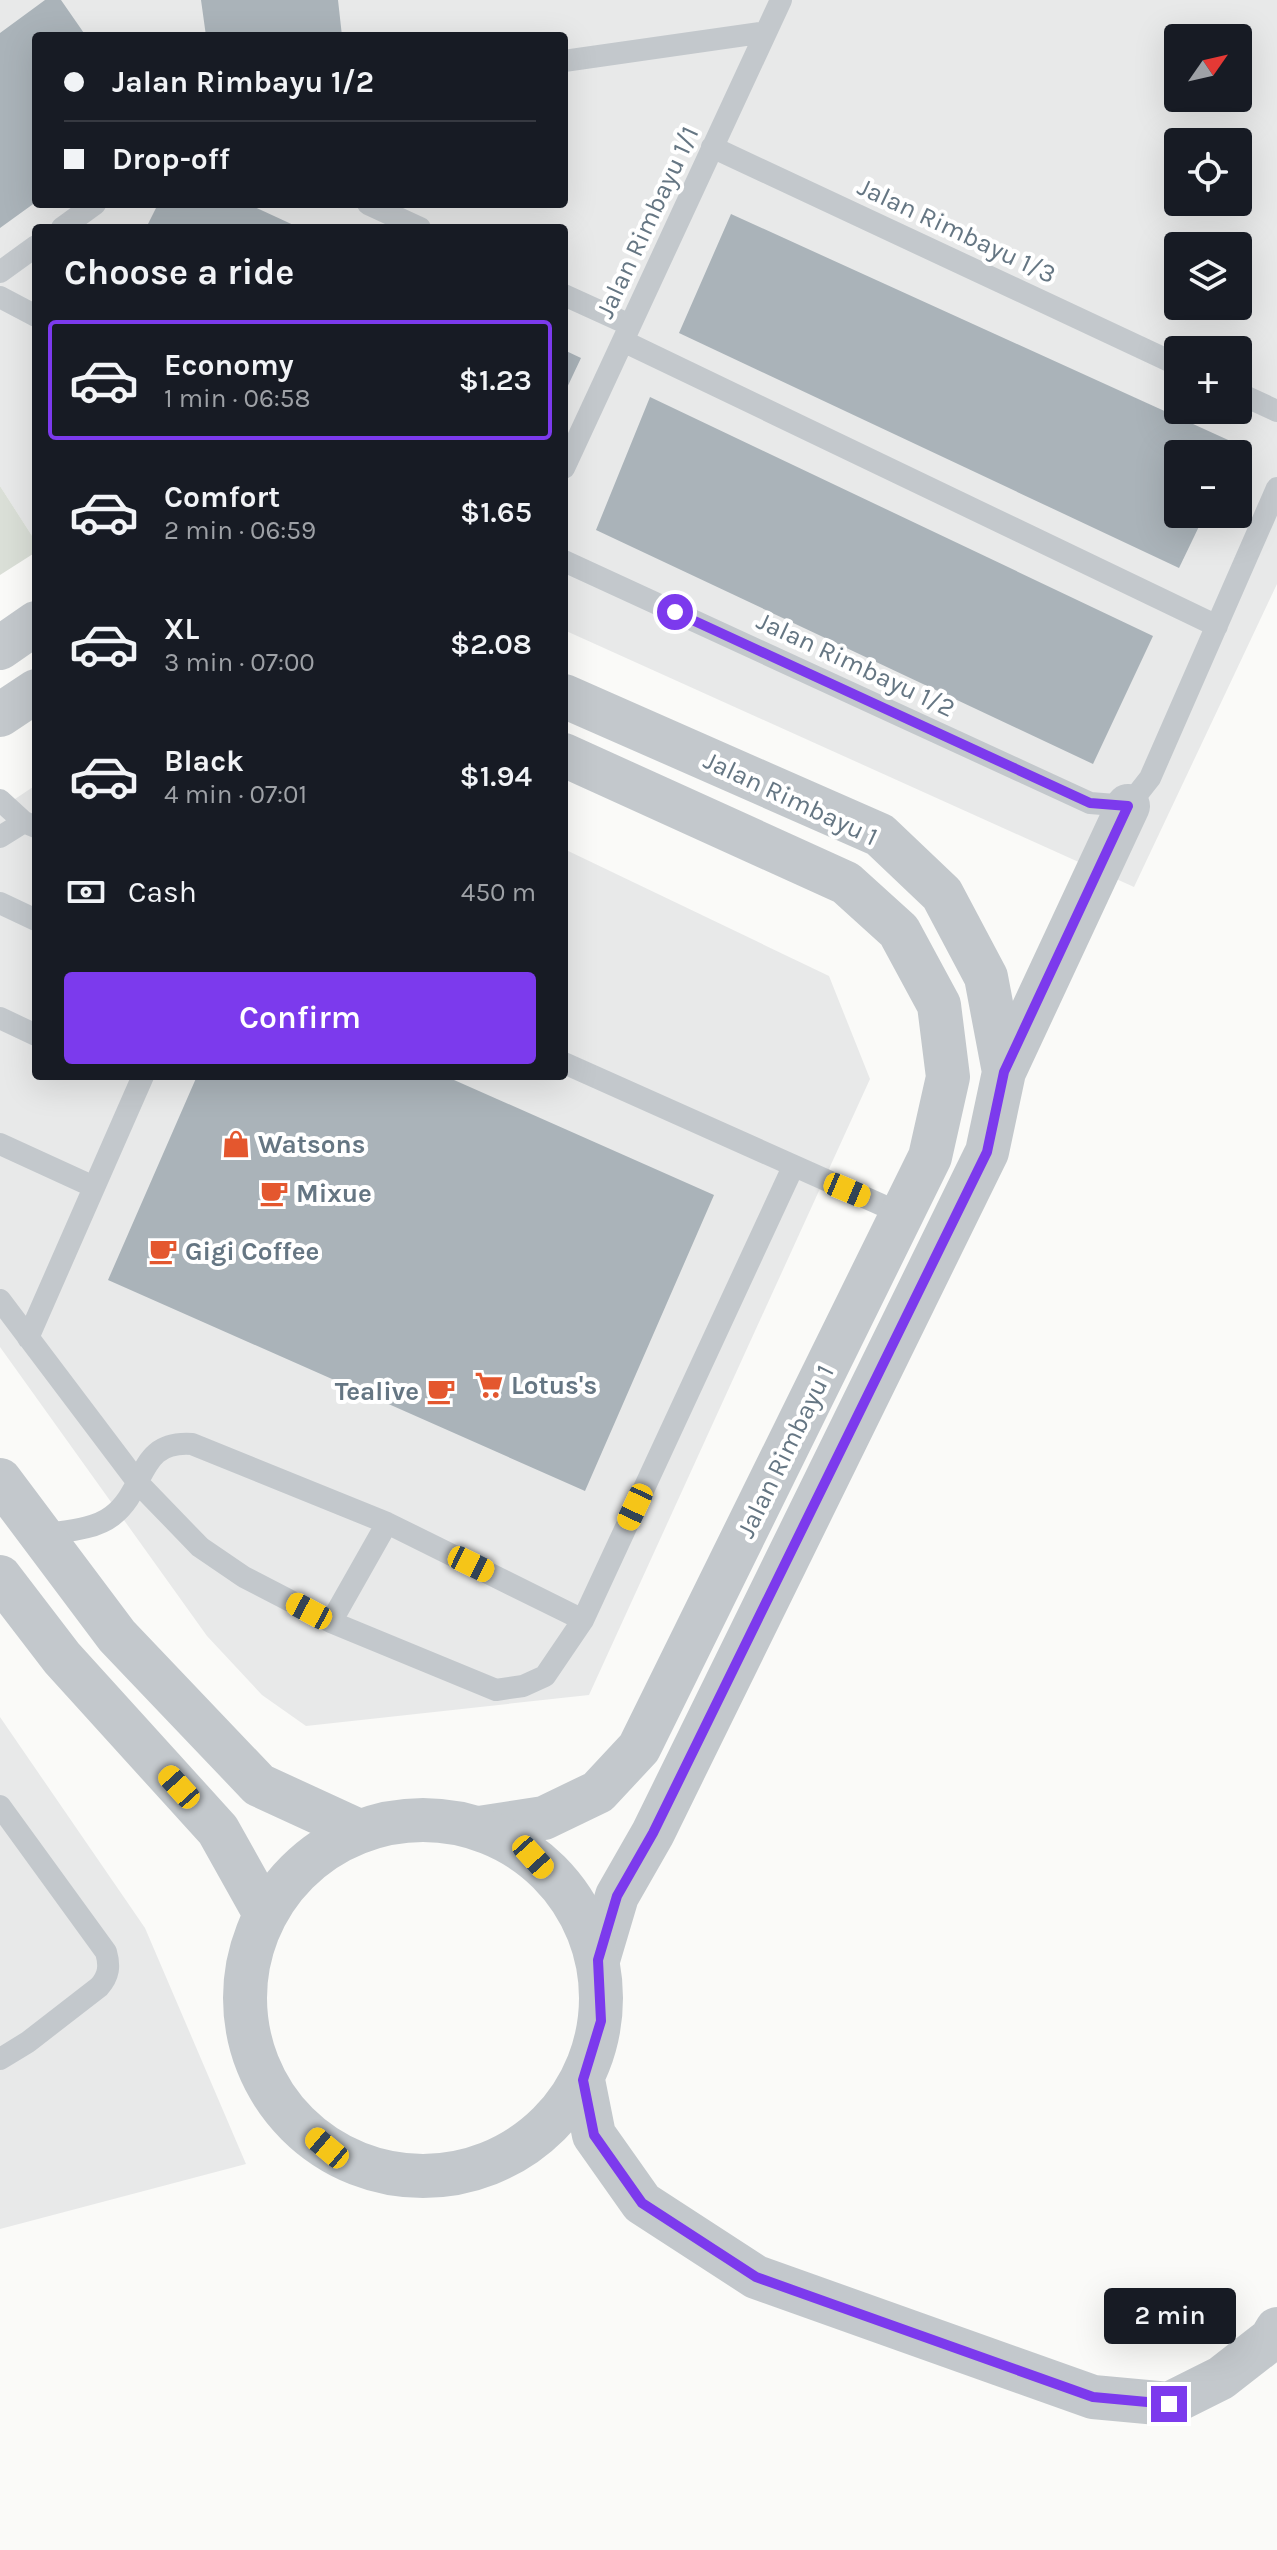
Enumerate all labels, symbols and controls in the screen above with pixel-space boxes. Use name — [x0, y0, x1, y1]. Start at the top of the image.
north arrow — [1164, 24, 1252, 112]
map controls — [1164, 24, 1252, 528]
text: Jalan Rimbayu 1/2 — [112, 64, 374, 100]
street label: Jalan Rimbayu 1/1 — [589, 121, 706, 323]
button: locate — [1164, 128, 1252, 216]
text: Drop-off — [112, 141, 230, 177]
street label: Jalan Rimbayu 1/3 — [853, 171, 1061, 290]
button: layers — [1164, 232, 1252, 320]
text: Choose a ride — [64, 251, 294, 293]
button: + — [1164, 336, 1252, 424]
icon: car — [68, 344, 140, 416]
text: Economy — [164, 347, 294, 383]
text: $1.23 — [459, 362, 532, 398]
text: 1 min · 06:58 — [164, 383, 310, 414]
button: − — [1164, 440, 1252, 528]
icon: car — [68, 476, 140, 548]
text: Comfort — [164, 479, 280, 515]
text: $1.65 — [460, 494, 532, 530]
text: 2 min · 06:59 — [164, 515, 316, 546]
route start — [657, 594, 693, 630]
street label: Jalan Rimbayu 1/2 — [752, 605, 960, 724]
icon: car — [68, 608, 140, 680]
text: XL — [164, 611, 199, 647]
text: $2.08 — [450, 626, 532, 662]
text: 3 min · 07:00 — [164, 647, 315, 678]
icon: car — [68, 740, 140, 812]
text: Black — [164, 743, 244, 779]
street label: Jalan Rimbayu 1 — [699, 745, 883, 852]
text: $1.94 — [460, 758, 532, 794]
text: 4 min · 07:01 — [164, 779, 307, 810]
icon: cash — [64, 870, 108, 914]
text: Cash — [128, 874, 197, 910]
text: 450 m — [461, 877, 536, 908]
button: Confirm — [64, 972, 536, 1064]
shop icon: Watsons — [221, 1129, 251, 1159]
place label: Watsons — [258, 1129, 365, 1160]
car — [820, 1170, 874, 1210]
cafe icon: Mixue — [259, 1178, 289, 1208]
place label: Mixue — [296, 1178, 372, 1209]
cafe icon: Gigi Coffee — [148, 1236, 178, 1266]
place label: Gigi Coffee — [185, 1236, 319, 1267]
street label: Jalan Rimbayu 1 — [730, 1360, 841, 1543]
supermarket icon: Lotus's — [474, 1370, 504, 1400]
place label: Lotus's — [511, 1370, 597, 1401]
place label: Tealive — [335, 1376, 419, 1407]
cafe icon: Tealive — [426, 1376, 456, 1406]
car — [614, 1480, 656, 1534]
car — [444, 1543, 498, 1585]
car — [282, 1589, 336, 1633]
car — [154, 1761, 204, 1813]
car — [508, 1831, 558, 1883]
car — [301, 2123, 353, 2173]
callout: 2 min — [1103, 2288, 1235, 2344]
text: 2 min — [1135, 2300, 1205, 2331]
route end — [1151, 2386, 1187, 2422]

